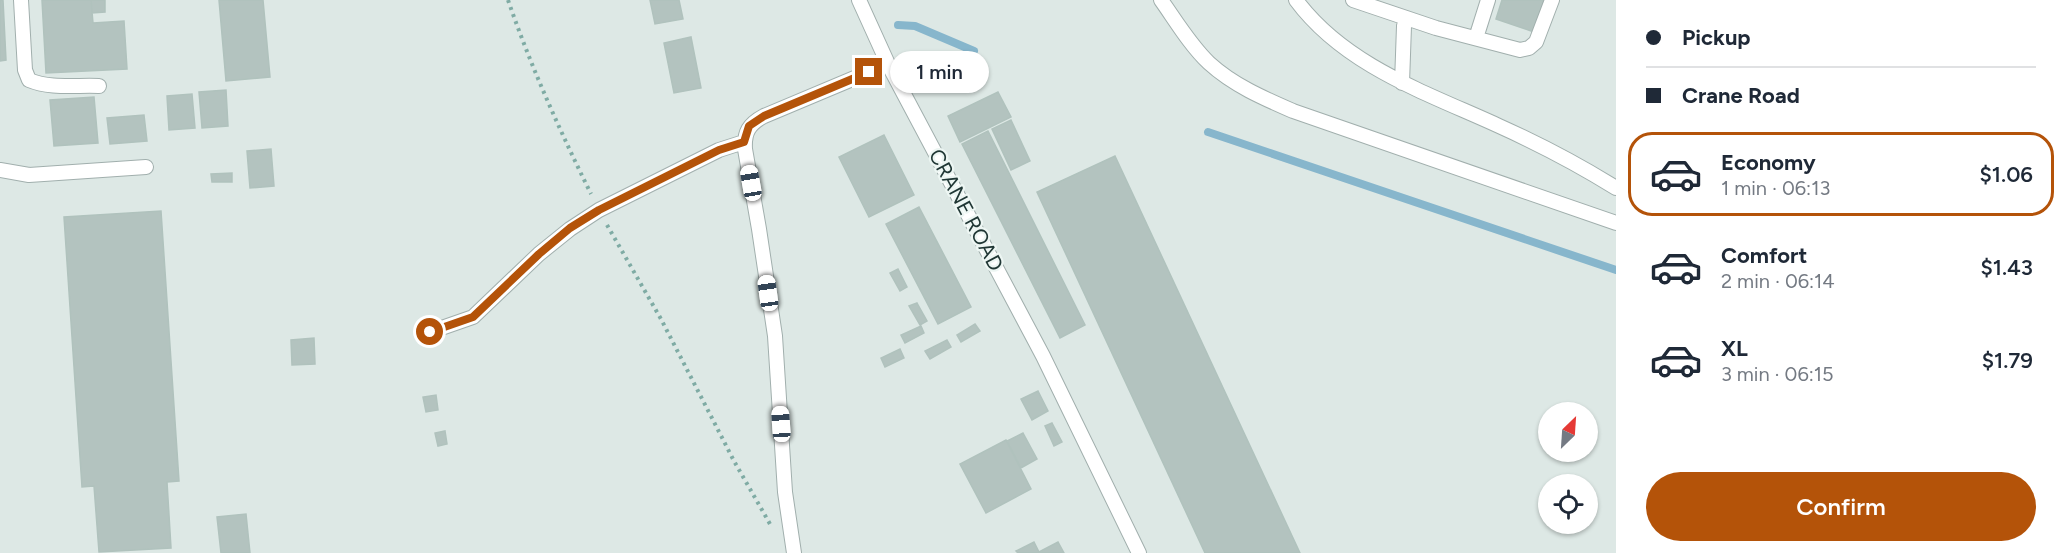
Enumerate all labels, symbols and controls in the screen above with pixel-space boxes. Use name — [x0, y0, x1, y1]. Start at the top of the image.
text: Pickup — [1682, 24, 1751, 51]
callout: 1 min — [890, 51, 989, 93]
route end — [855, 58, 882, 85]
text: 1 min — [916, 60, 963, 84]
text: Crane Road — [1682, 82, 1800, 109]
street label: CRANE ROAD — [924, 145, 1009, 275]
icon: car — [1649, 147, 1703, 201]
text: Economy — [1721, 149, 1816, 176]
text: $1.06 — [1980, 161, 2033, 188]
car — [739, 164, 763, 202]
text: 1 min · 06:13 — [1721, 176, 1830, 200]
icon: car — [1649, 240, 1703, 294]
text: Comfort — [1721, 242, 1807, 269]
text: $1.43 — [1980, 254, 2033, 281]
text: 2 min · 06:14 — [1721, 269, 1835, 293]
car — [757, 274, 779, 312]
route start — [416, 318, 443, 345]
icon: car — [1649, 333, 1703, 387]
text: XL — [1721, 335, 1748, 362]
text: $1.79 — [1982, 347, 2033, 374]
text: 3 min · 06:15 — [1721, 362, 1834, 386]
north arrow — [1538, 402, 1598, 462]
map controls — [1538, 402, 1598, 534]
car — [771, 405, 791, 443]
button: Confirm — [1646, 472, 2036, 541]
button: locate — [1538, 474, 1598, 534]

